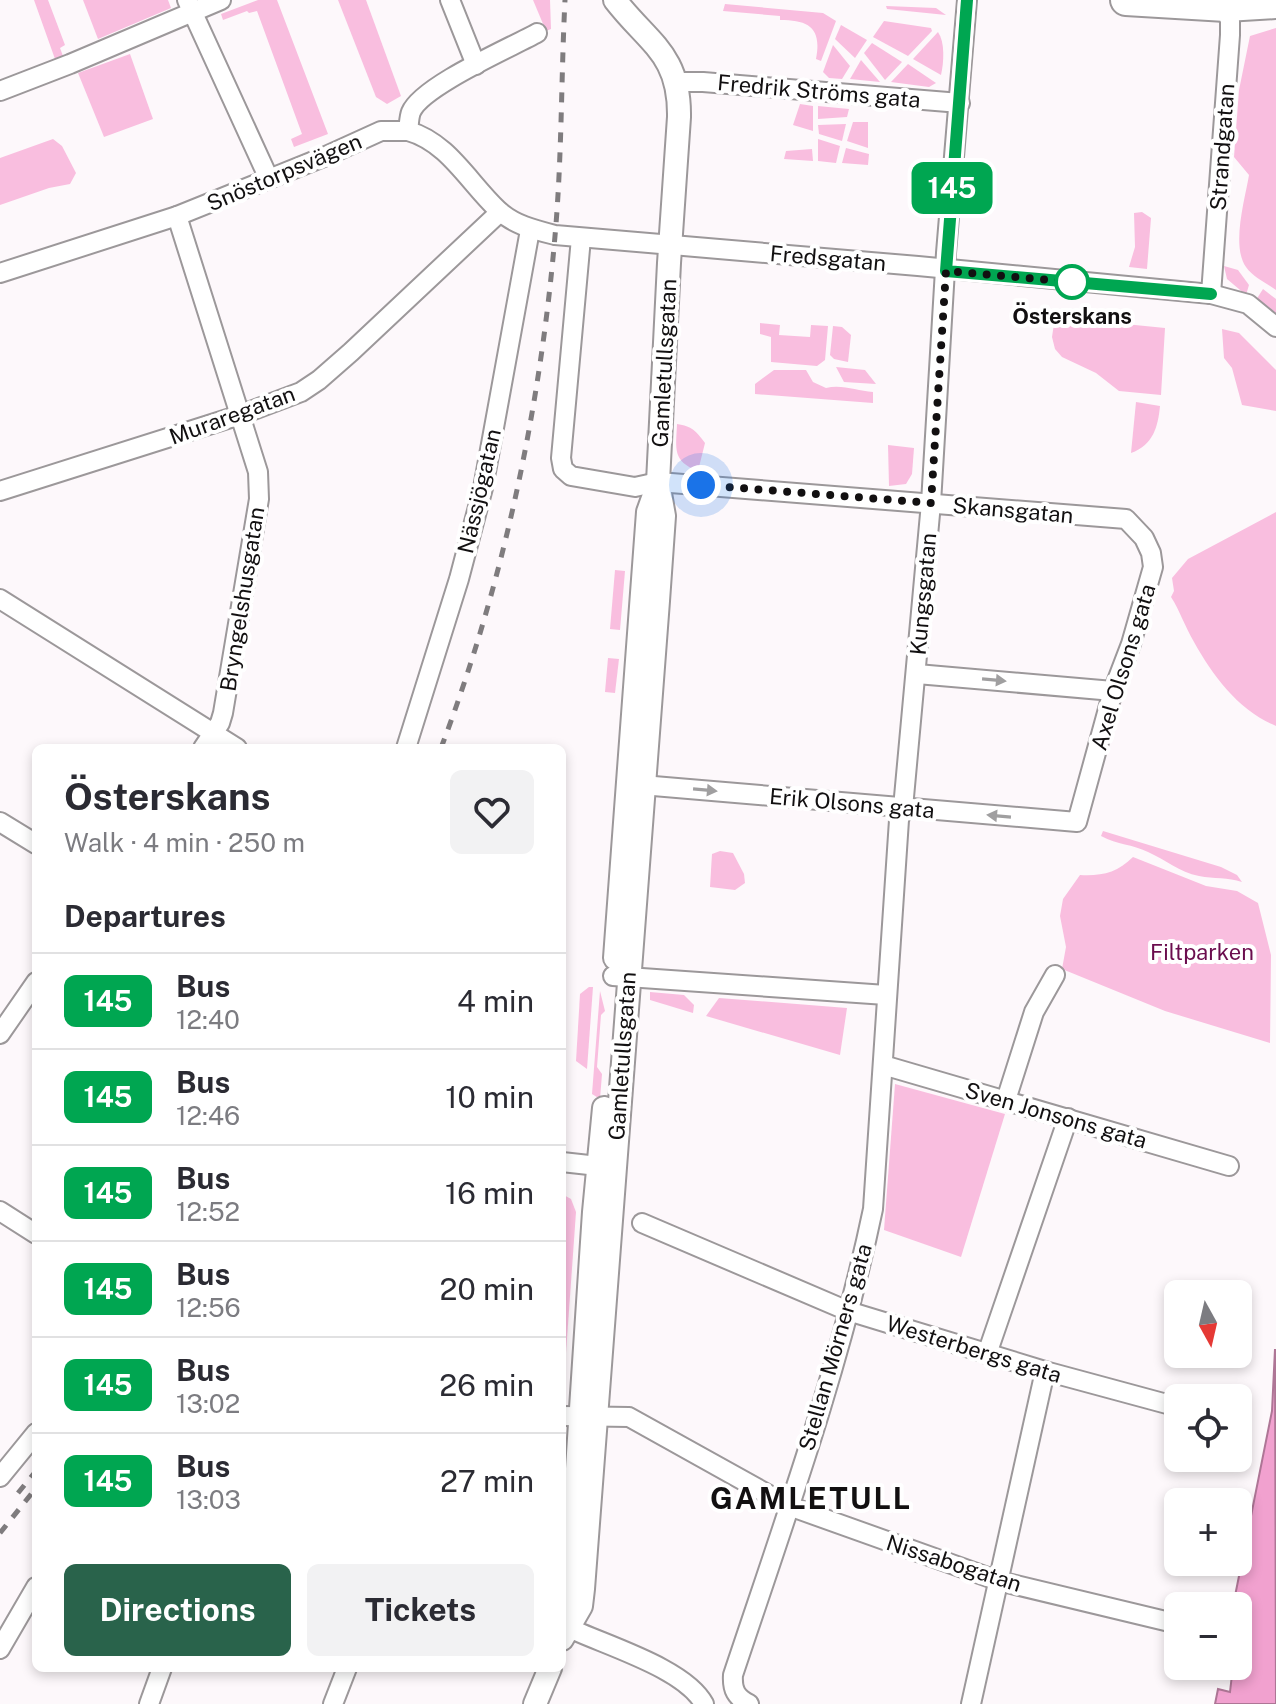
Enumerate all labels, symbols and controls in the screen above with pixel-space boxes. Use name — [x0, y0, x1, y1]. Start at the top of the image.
street label: Fredrik Ströms gata — [716, 69, 922, 113]
street label: Strandgatan — [1205, 83, 1239, 211]
street label: Snöstorpsvägen — [203, 128, 365, 216]
line badge: 145 — [906, 162, 998, 214]
text: 145 — [928, 171, 976, 204]
street label: Fredsgatan — [769, 240, 887, 276]
marker: Österskans — [1055, 265, 1089, 299]
street label: Gamletullsgatan — [647, 278, 681, 448]
place label: Österskans — [1012, 302, 1132, 329]
street label: Muraregatan — [166, 380, 298, 450]
street label: Nässjögatan — [452, 426, 506, 556]
your location — [681, 465, 721, 505]
street label: Skansgatan — [952, 492, 1074, 528]
street label: Bryngelshusgatan — [215, 505, 269, 693]
street label: Kungsgatan — [905, 532, 941, 656]
street label: Axel Olsons gata — [1085, 581, 1161, 753]
one-way arrow — [982, 674, 1007, 687]
button: heart — [450, 770, 534, 854]
text: Österskans — [64, 774, 270, 819]
street label: Erik Olsons gata — [768, 783, 936, 823]
one-way arrow — [693, 784, 718, 797]
one-way arrow — [986, 809, 1011, 822]
text: Walk · 4 min · 250 m — [64, 827, 305, 858]
text: Departures — [64, 898, 226, 934]
park label: Filtparken — [1150, 939, 1254, 965]
text: Bus — [176, 968, 230, 1004]
street label: Gamletullsgatan — [603, 971, 641, 1141]
text: 4 min — [457, 983, 534, 1019]
text: 145 — [84, 984, 132, 1017]
text: 12:40 — [176, 1004, 240, 1035]
text: Bus — [176, 1064, 230, 1100]
street label: Sven Jonsons gata — [962, 1077, 1150, 1153]
text: 10 min — [445, 1079, 534, 1115]
text: 145 — [84, 1080, 132, 1113]
text: 12:46 — [176, 1100, 240, 1131]
text: Bus — [176, 1160, 230, 1196]
text: 16 min — [445, 1175, 534, 1211]
text: 145 — [84, 1176, 132, 1209]
text: 12:52 — [176, 1196, 240, 1227]
street label: Stellan Mörners gata — [793, 1240, 877, 1454]
text: Bus — [176, 1256, 230, 1292]
text: 20 min — [440, 1271, 534, 1307]
text: 145 — [84, 1272, 132, 1305]
north arrow — [1164, 1280, 1252, 1368]
map controls — [1164, 1280, 1252, 1680]
text: 12:56 — [176, 1292, 241, 1323]
street label: Westerbergs gata — [883, 1310, 1065, 1388]
text: Bus — [176, 1352, 230, 1388]
text: 26 min — [439, 1367, 534, 1403]
text: 145 — [84, 1368, 132, 1401]
button: locate — [1164, 1384, 1252, 1472]
text: 13:02 — [176, 1388, 240, 1419]
text: Bus — [176, 1448, 230, 1484]
text: 27 min — [440, 1463, 534, 1499]
text: 145 — [84, 1464, 132, 1497]
district label: GAMLETULL — [710, 1480, 912, 1516]
text: 13:03 — [176, 1484, 241, 1515]
button: + — [1164, 1488, 1252, 1576]
street label: Nissabogatan — [883, 1529, 1025, 1597]
button: Directions — [64, 1564, 291, 1656]
button: Tickets — [307, 1564, 534, 1656]
button: − — [1164, 1592, 1252, 1680]

